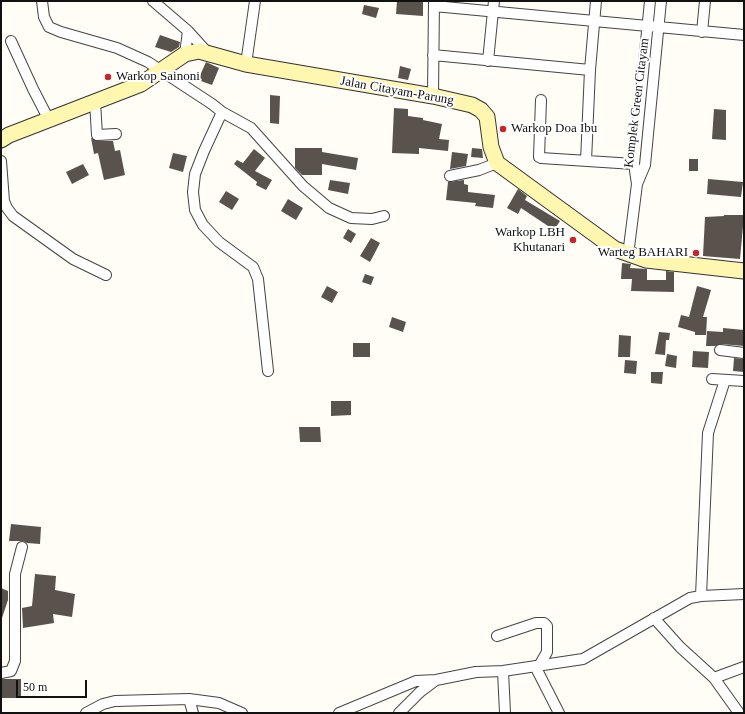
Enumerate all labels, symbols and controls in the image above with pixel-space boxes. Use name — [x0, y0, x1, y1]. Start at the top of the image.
street label: Komplek Green Citayam — [621, 37, 653, 169]
place label: Warkop Sainoni — [116, 69, 200, 85]
marker: Warkop Sainoni — [103, 72, 113, 82]
street label: Jalan Citayam-Parung — [339, 73, 455, 109]
place label: Warkop Doa Ibu — [511, 121, 597, 137]
marker: Warkop Doa Ibu — [498, 124, 508, 134]
place label: Warkop LBH Khutanari — [495, 225, 565, 256]
marker: Warkop LBH Khutanari — [568, 235, 578, 245]
place label: Warteg BAHARI — [598, 245, 688, 261]
marker: Warteg BAHARI — [691, 248, 701, 258]
scale bar — [18, 672, 89, 698]
text: 50 m — [23, 680, 47, 694]

